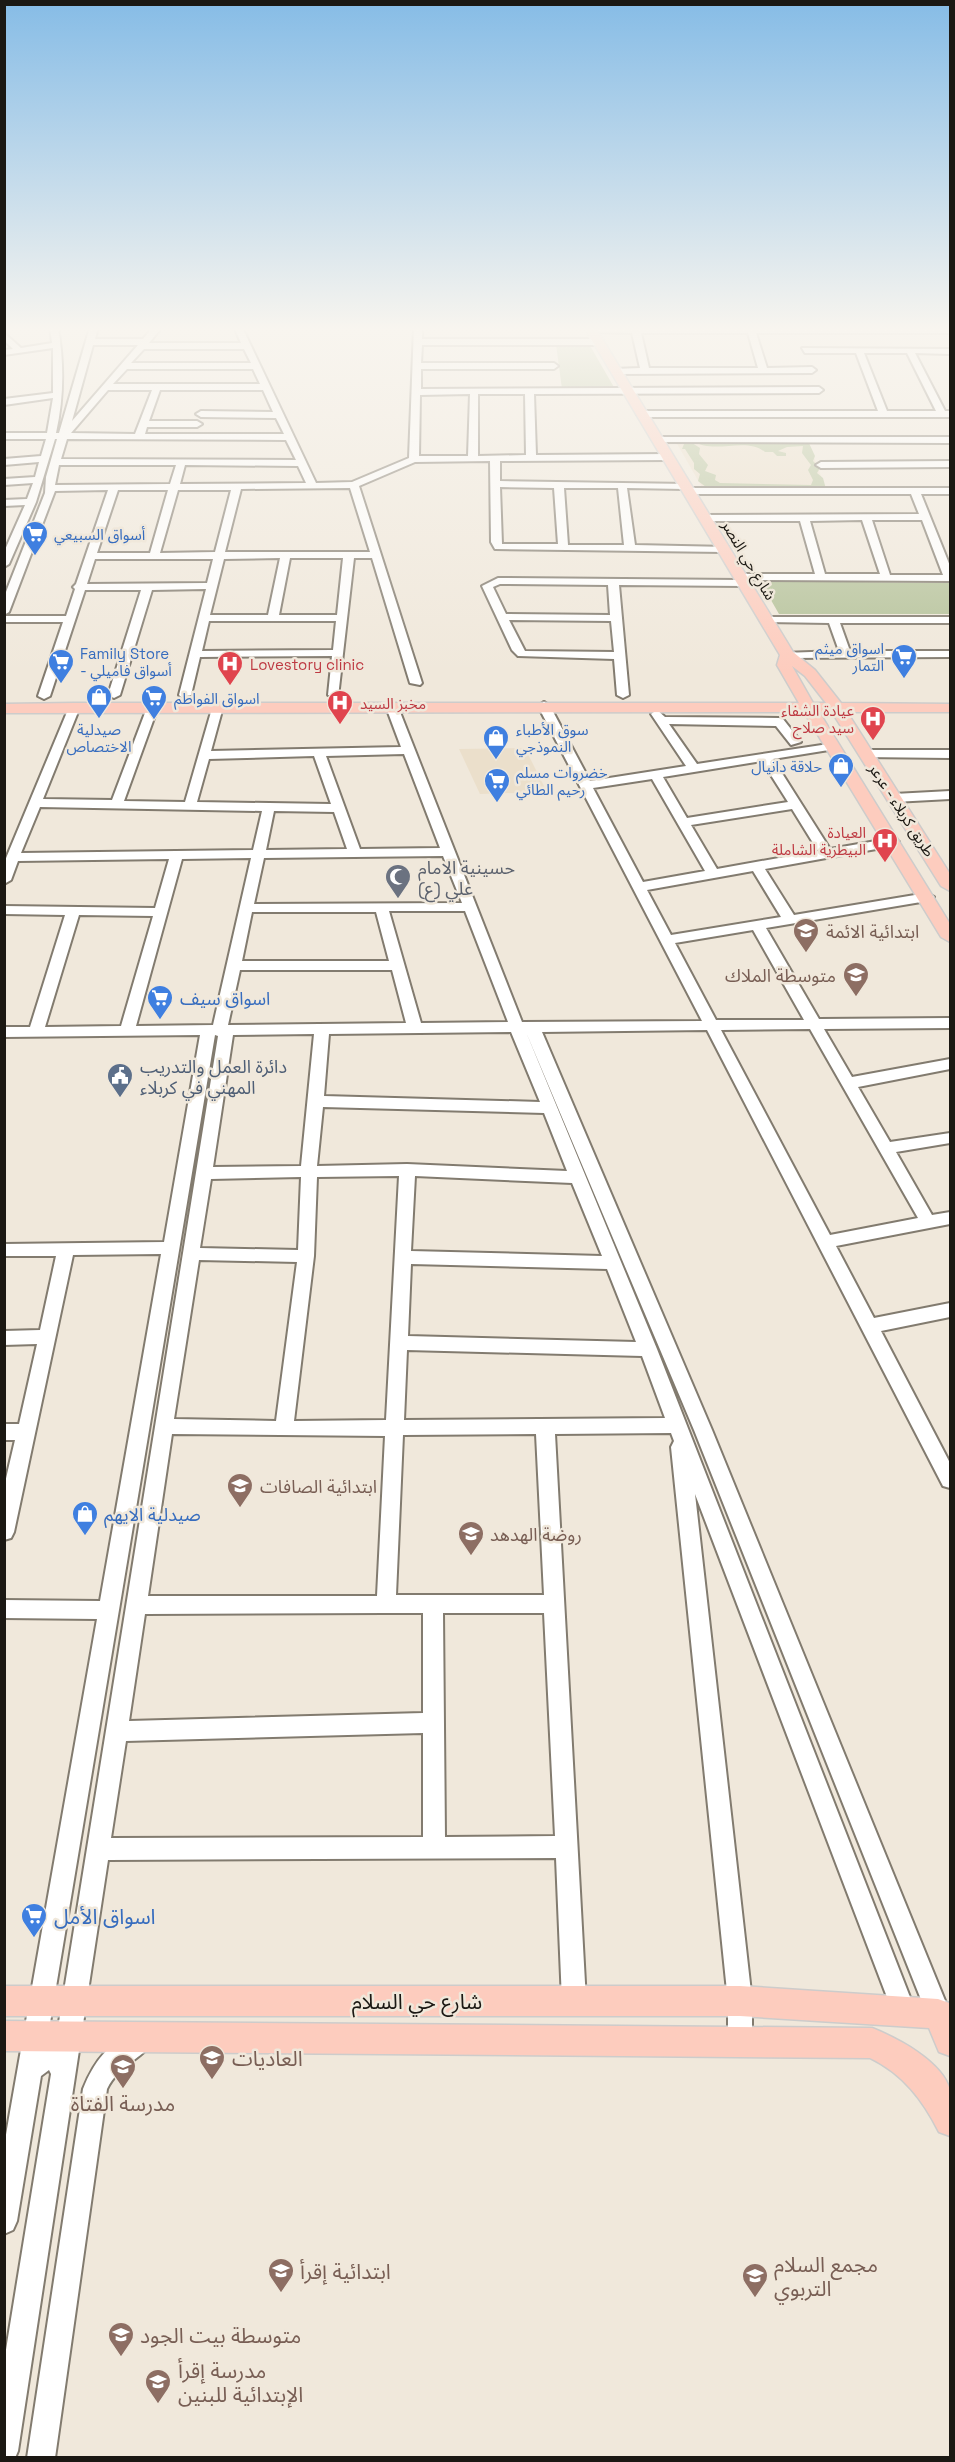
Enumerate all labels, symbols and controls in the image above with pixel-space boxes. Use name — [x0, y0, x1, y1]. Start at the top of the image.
street label: شارع حي النصر — [715, 516, 780, 605]
supermarket icon: أسواق السبيعي — [20, 519, 50, 557]
place label: أسواق السبيعي — [54, 525, 145, 546]
place label: اسواق ميثم التمار — [815, 639, 884, 675]
supermarket icon: اسواق ميثم التمار — [889, 642, 919, 680]
place label: Family Store - أسواق فاميلي — [80, 644, 172, 682]
supermarket icon: Family Store - أسواق فاميلي — [46, 647, 76, 685]
hospital icon: Lovestory clinic — [215, 649, 245, 687]
place label: Lovestory clinic — [250, 655, 364, 674]
shop icon: صيدلية الاختصاص — [84, 682, 114, 720]
supermarket icon: اسواق الفواطم — [139, 683, 169, 721]
hospital icon: مخبز السيد — [325, 688, 355, 726]
place label: اسواق الفواطم — [174, 689, 260, 710]
place label: مخبز السيد — [360, 694, 426, 713]
place label: عيادة الشفاء سيد صلاح — [781, 701, 854, 740]
hospital icon: عيادة الشفاء سيد صلاح — [858, 704, 888, 742]
place label: صيدلية الاختصاص — [67, 720, 131, 756]
place label: سوق الأطباء النموذجي — [516, 720, 589, 758]
shop icon: سوق الأطباء النموذجي — [481, 723, 511, 761]
shop icon: حلاقة دانيال — [826, 751, 856, 789]
place label: حلاقة دانيال — [751, 757, 822, 776]
street label: طريق كربلاء - عرعر — [863, 759, 939, 861]
place label: خضروات مسلم رحيم الطائي — [516, 763, 608, 801]
supermarket icon: خضروات مسلم رحيم الطائي — [482, 766, 512, 804]
place label: العيادة البيطرية الشاملة — [772, 823, 866, 859]
hospital icon: العيادة البيطرية الشاملة — [870, 826, 900, 864]
place label: حسينية الامام علي (ع) — [418, 856, 515, 903]
mosque icon: حسينية الامام علي (ع) — [383, 862, 413, 900]
school or university icon: ابتدائية الائمة — [791, 916, 821, 954]
place label: ابتدائية الائمة — [826, 920, 919, 943]
school or university icon: متوسطة الملاك — [841, 960, 871, 998]
place label: متوسطة الملاك — [725, 964, 836, 987]
supermarket icon: اسواق سيف — [145, 983, 175, 1021]
place label: اسواق سيف — [180, 987, 270, 1010]
place label: دائرة العمل والتدريب المهني في كربلاء — [140, 1055, 287, 1101]
public building icon: دائرة العمل والتدريب المهني في كربلاء — [105, 1061, 135, 1099]
school or university icon: ابتدائية الصافات — [225, 1471, 255, 1509]
place label: ابتدائية الصافات — [260, 1475, 377, 1498]
shop icon: صيدلية الايهم — [70, 1499, 100, 1537]
place label: صيدلية الايهم — [104, 1503, 201, 1528]
school or university icon: روضة الهدهد — [456, 1519, 486, 1557]
place label: روضة الهدهد — [490, 1523, 582, 1546]
supermarket icon: اسواق الأمل — [19, 1901, 49, 1939]
place label: اسواق الأمل — [54, 1903, 156, 1930]
street label: شارع حي السلام — [352, 1988, 482, 2018]
school or university icon: العاديات — [197, 2043, 227, 2081]
place label: العاديات — [232, 2045, 303, 2072]
school or university icon: مدرسة الفتاة — [108, 2052, 138, 2090]
place label: مدرسة الفتاة — [71, 2090, 175, 2117]
place label: مجمع السلام التربوي — [774, 2251, 878, 2304]
school or university icon: ابتدائية إقرأ — [266, 2256, 296, 2294]
place label: ابتدائية إقرأ — [300, 2258, 391, 2285]
school or university icon: مجمع السلام التربوي — [740, 2261, 770, 2299]
school or university icon: متوسطة بيت الجود — [106, 2320, 136, 2358]
place label: متوسطة بيت الجود — [140, 2322, 301, 2349]
place label: مدرسة إقرأ الإبتدائية للبنين — [178, 2357, 303, 2408]
school or university icon: مدرسة إقرأ الإبتدائية للبنين — [143, 2367, 173, 2405]

